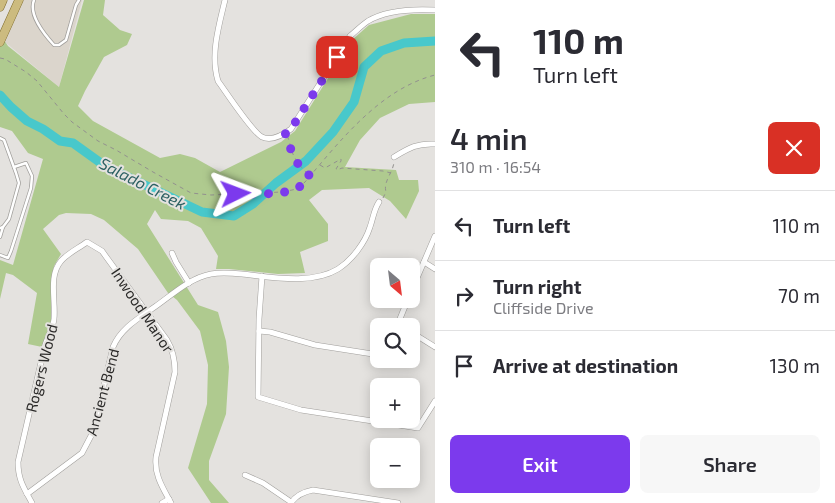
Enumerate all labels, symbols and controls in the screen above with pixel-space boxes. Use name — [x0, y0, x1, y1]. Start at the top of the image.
text: 110 m — [533, 19, 624, 61]
icon: left — [450, 20, 515, 85]
pin — [316, 36, 358, 78]
icon: arrive — [323, 43, 351, 71]
text: Turn left — [533, 61, 618, 87]
text: 4 min — [450, 120, 528, 156]
button: close — [768, 122, 820, 174]
water label: Salado Creek — [97, 153, 189, 213]
text: 310 m · 16:54 — [450, 157, 541, 176]
position arrow — [209, 167, 261, 219]
icon: left — [450, 212, 478, 240]
text: Turn left — [493, 214, 570, 237]
text: 110 m — [773, 214, 820, 237]
north arrow — [370, 258, 420, 308]
map controls — [370, 258, 420, 488]
street label: Inwood Manor — [108, 264, 178, 356]
text: Turn right — [493, 275, 581, 298]
icon: right — [450, 282, 478, 310]
text: 70 m — [778, 284, 820, 307]
text: Cliffside Drive — [493, 298, 594, 317]
button: search — [370, 318, 420, 368]
street label: Rogers Wood — [21, 322, 61, 414]
street label: Ancient Bend — [82, 346, 122, 438]
icon: arrive — [450, 352, 478, 380]
text: Arrive at destination — [493, 354, 678, 377]
text: 130 m — [770, 354, 820, 377]
button: + — [370, 378, 420, 428]
button: Exit — [450, 435, 630, 493]
button: Share — [640, 435, 820, 493]
button: − — [370, 438, 420, 488]

